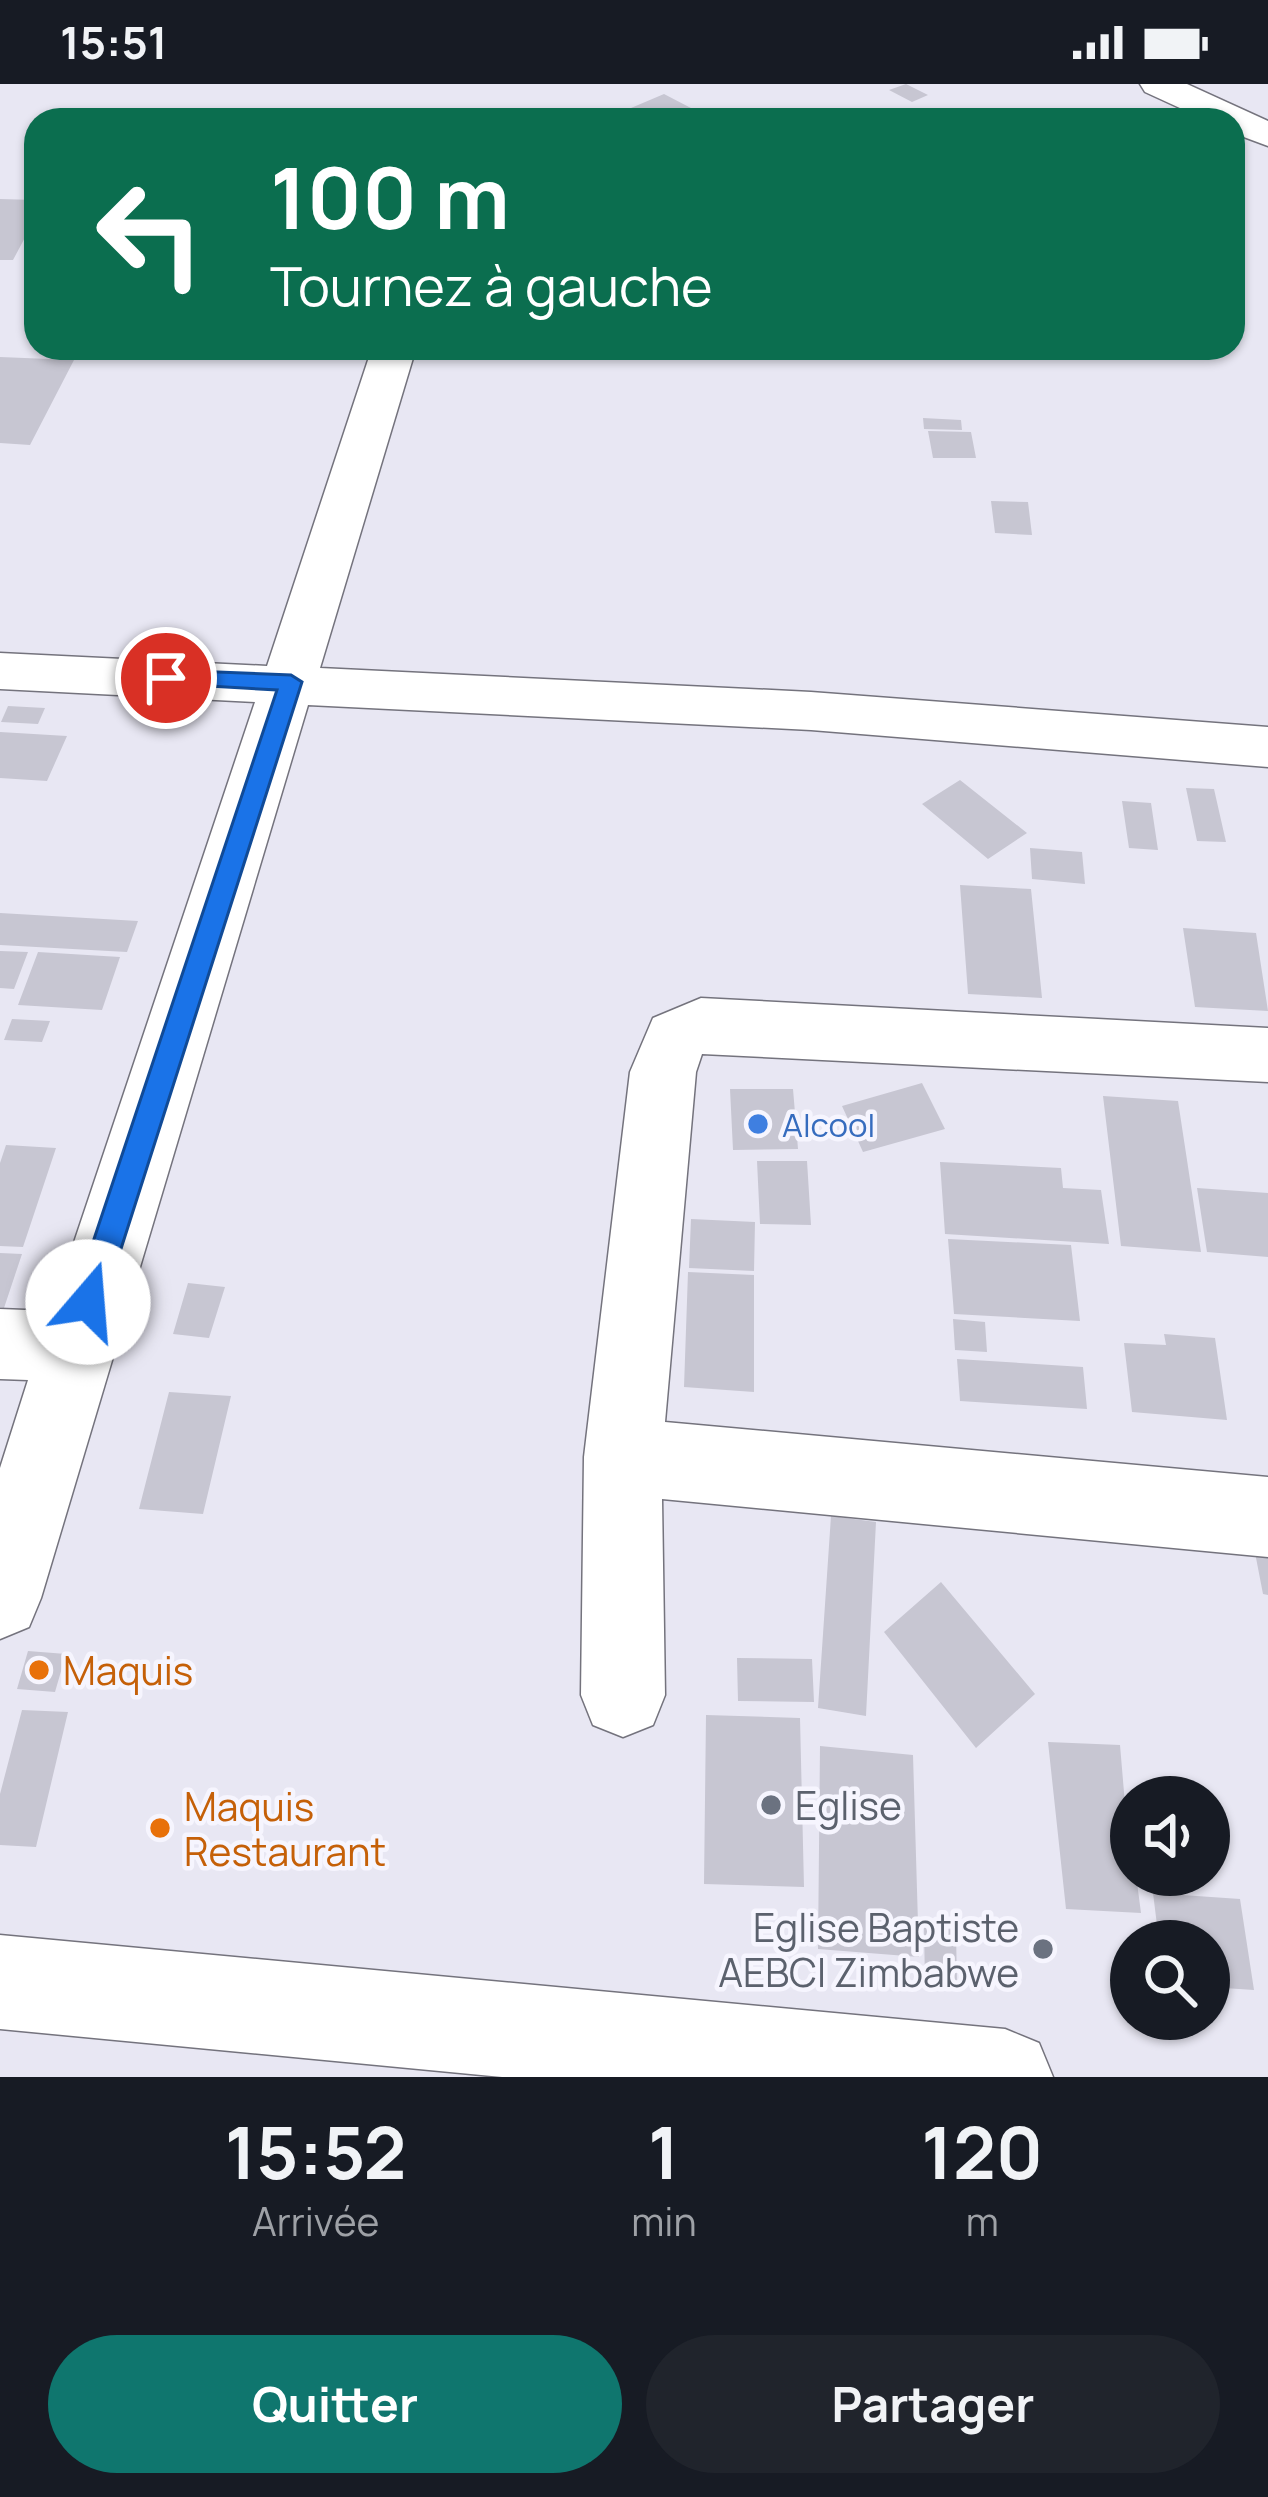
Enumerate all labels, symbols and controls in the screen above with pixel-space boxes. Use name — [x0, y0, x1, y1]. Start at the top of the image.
text: 15:51 — [60, 11, 168, 73]
text: 100 m — [270, 139, 510, 254]
icon: left — [72, 156, 228, 312]
text: Tournez à gauche — [270, 248, 713, 322]
pin — [115, 627, 217, 729]
icon: arrive — [133, 645, 199, 711]
place label: Alcool — [782, 1102, 875, 1147]
marker: Alcool — [745, 1111, 771, 1137]
position arrow — [25, 1239, 151, 1365]
place label: Maquis — [63, 1643, 193, 1697]
marker: Maquis — [26, 1657, 52, 1683]
map controls — [1110, 1776, 1230, 2040]
button: sound — [1110, 1776, 1230, 1896]
place label: Eglise — [795, 1778, 902, 1832]
place label: Maquis Restaurant — [184, 1779, 386, 1878]
marker: Eglise — [758, 1792, 784, 1818]
marker: Maquis Restaurant — [147, 1815, 173, 1841]
place label: Eglise Baptiste AEBCI Zimbabwe — [718, 1900, 1019, 1999]
button: search — [1110, 1920, 1230, 2040]
marker: Eglise Baptiste AEBCI Zimbabwe — [1030, 1936, 1056, 1962]
text: 15:52 — [225, 2102, 406, 2201]
text: 1 — [648, 2102, 680, 2201]
text: 120 — [921, 2102, 1043, 2201]
text: Arrivée — [252, 2194, 379, 2248]
text: min — [631, 2194, 697, 2248]
text: m — [966, 2194, 999, 2248]
button: Quitter — [48, 2335, 622, 2473]
button: Partager — [646, 2335, 1220, 2473]

